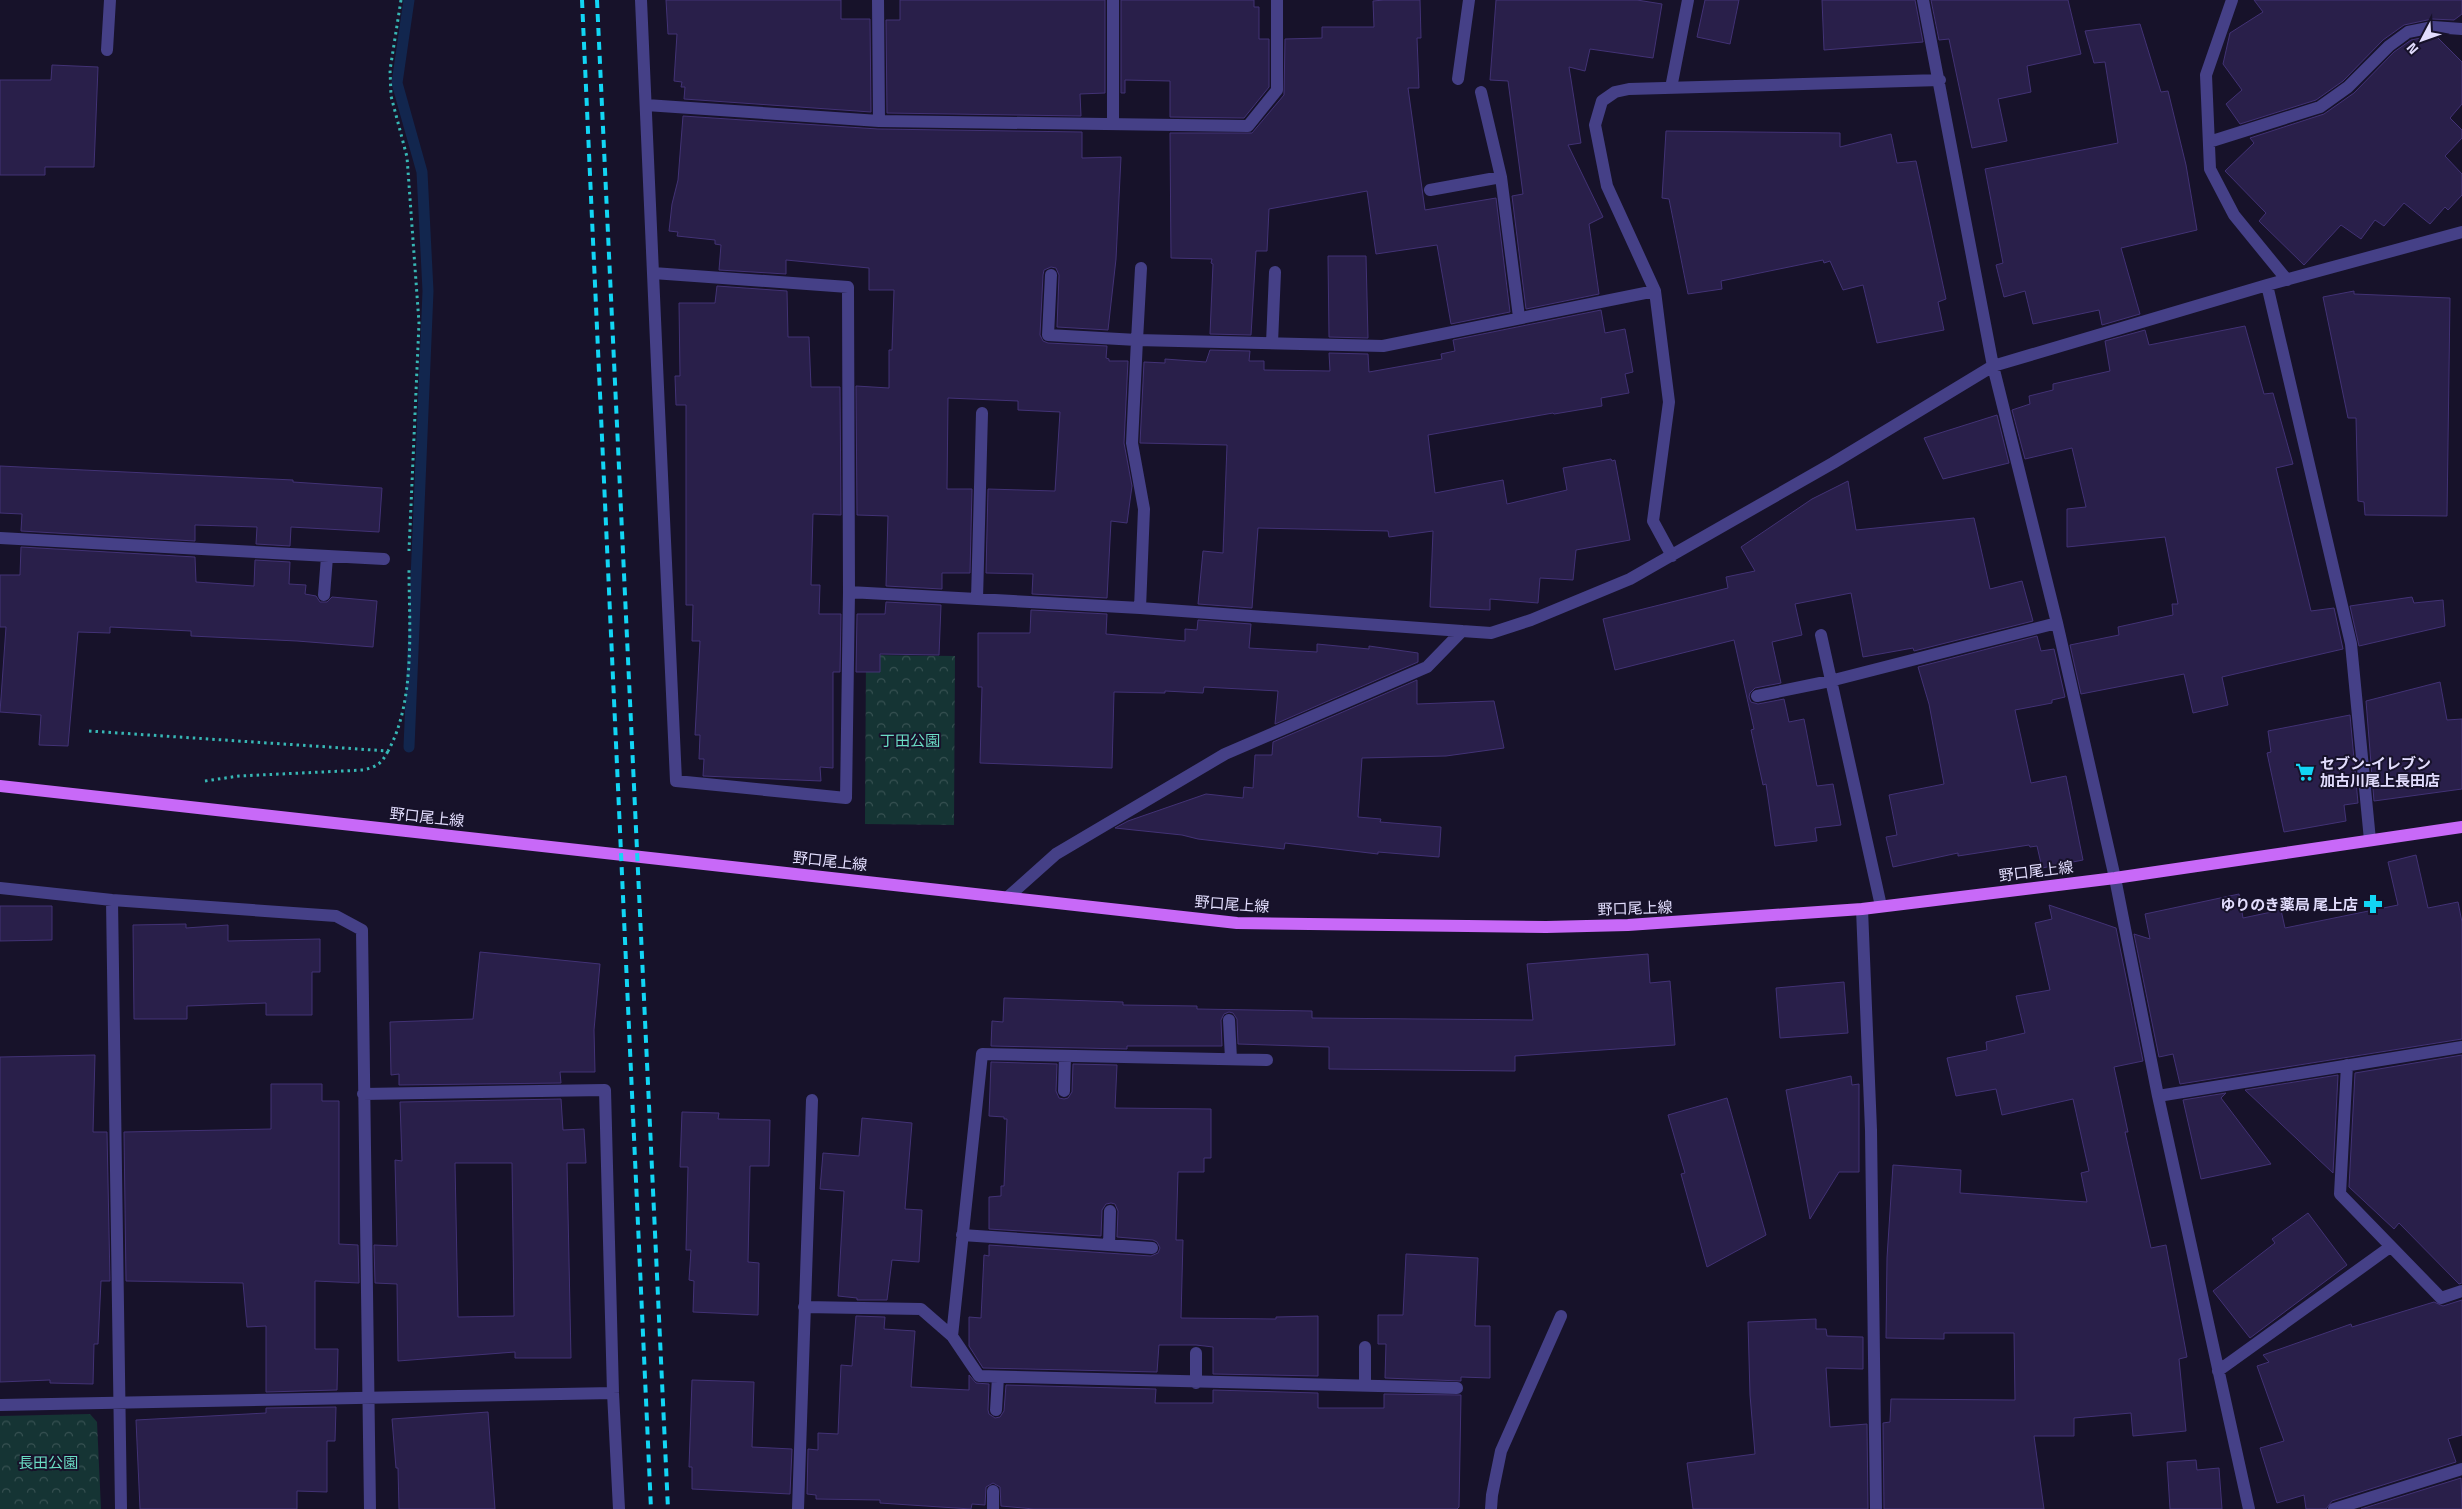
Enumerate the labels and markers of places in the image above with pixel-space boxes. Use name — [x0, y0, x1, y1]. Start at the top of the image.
place label: セブン-イレブン 加古川尾上長田店 — [2320, 752, 2440, 792]
supermarket icon: セブン-イレブン 加古川尾上長田店 — [2294, 761, 2316, 783]
place label: ゆりのき薬局 尾上店 — [2220, 893, 2358, 916]
pharmacy icon: ゆりのき薬局 尾上店 — [2362, 893, 2384, 915]

